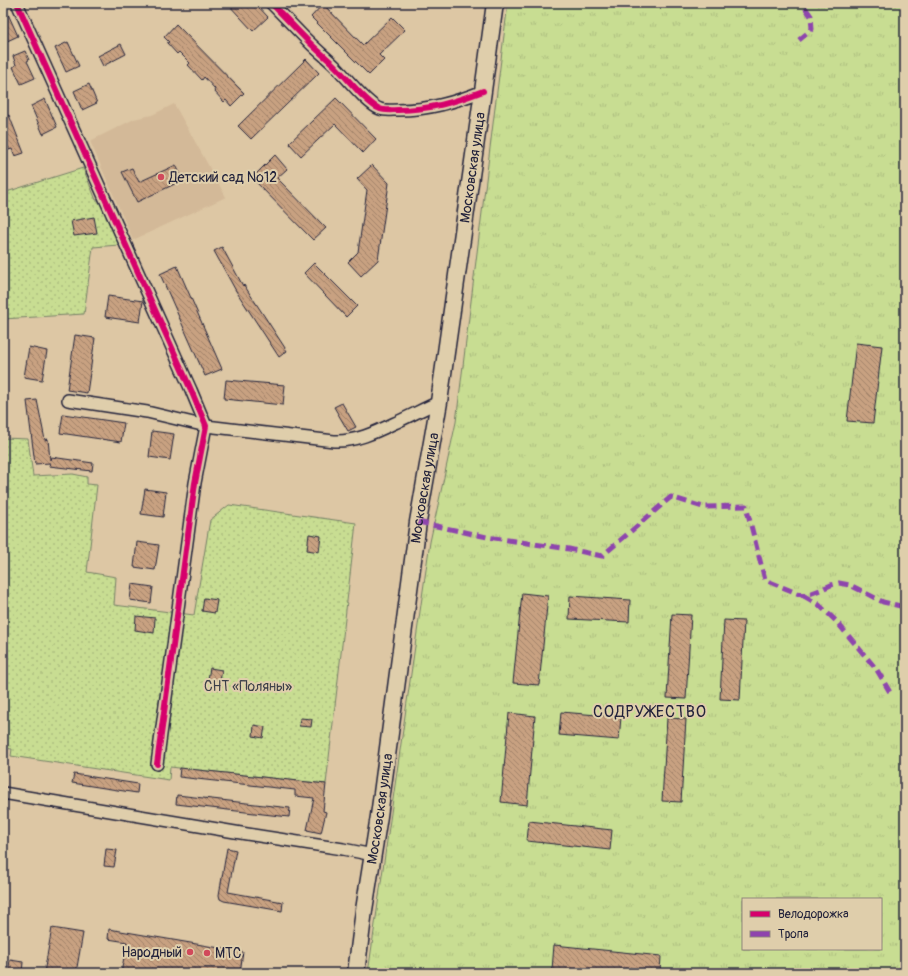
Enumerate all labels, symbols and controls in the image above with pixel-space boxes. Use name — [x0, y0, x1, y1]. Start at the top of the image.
street label: Московская улица — [456, 111, 489, 224]
place label: Детский сад №12 — [168, 169, 277, 186]
marker: Детский сад №12 — [156, 172, 166, 182]
street label: Московская улица — [407, 431, 442, 544]
park label: СНТ «Поляны» — [204, 678, 292, 695]
district label: СОДРУЖЕСТВО — [593, 702, 707, 722]
street label: Московская улица — [363, 752, 396, 865]
legend — [742, 898, 882, 950]
text: Велодорожка — [778, 907, 849, 922]
text: Тропа — [778, 927, 809, 942]
place label: Народный — [121, 944, 182, 961]
place label: МТС — [215, 945, 242, 962]
marker: Народный — [185, 947, 195, 957]
marker: МТС — [202, 948, 212, 958]

